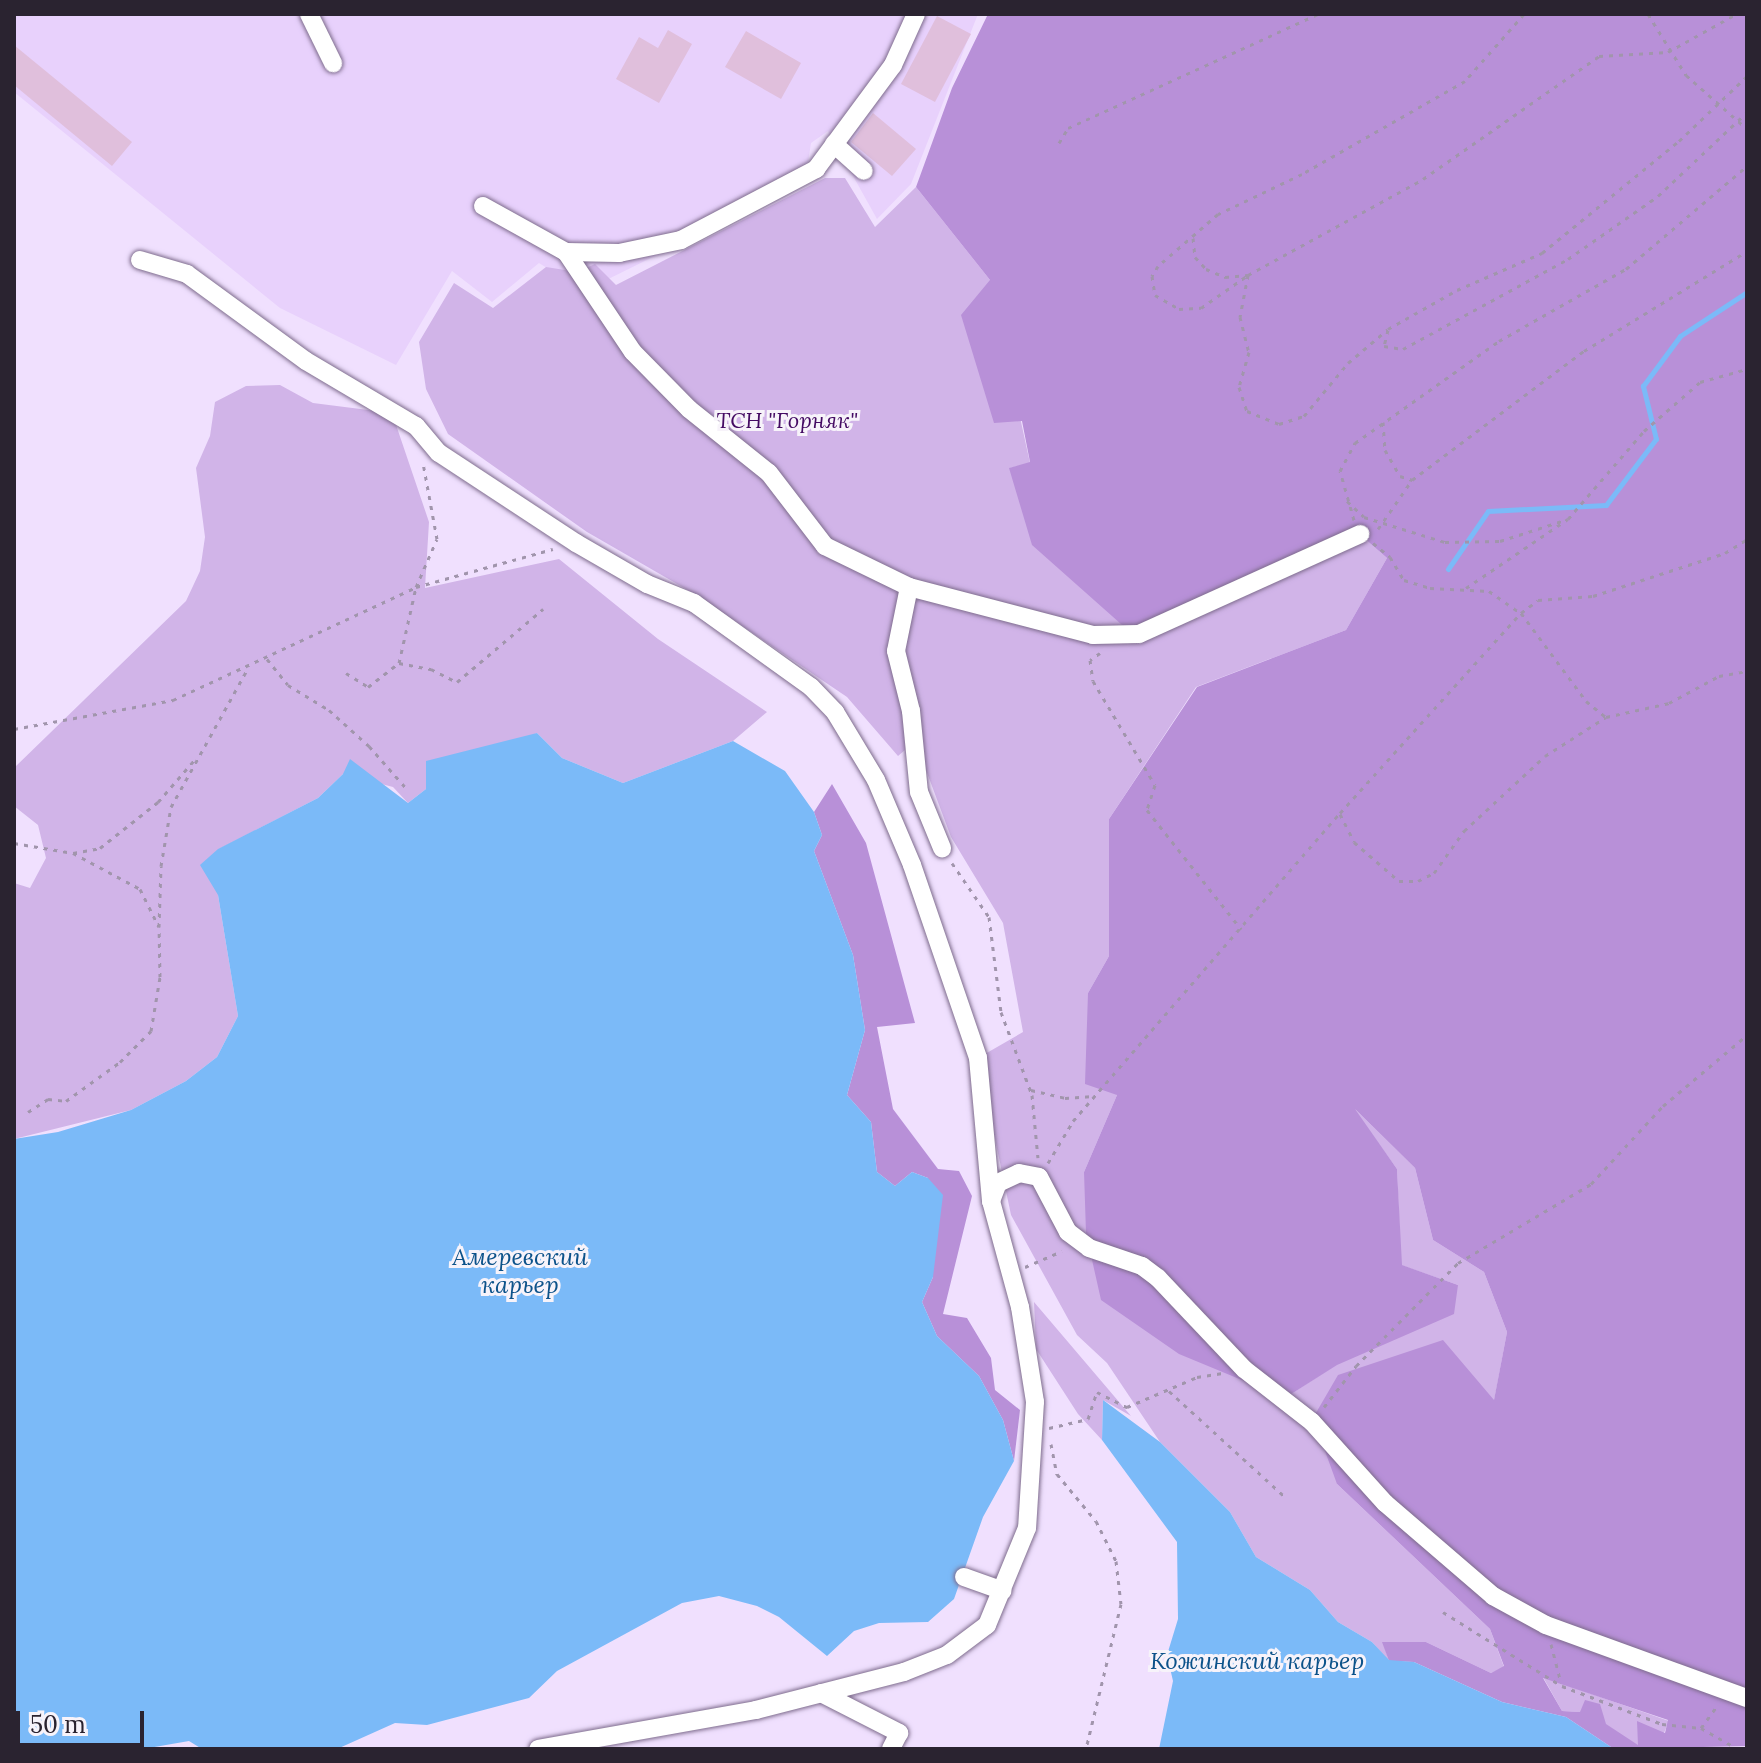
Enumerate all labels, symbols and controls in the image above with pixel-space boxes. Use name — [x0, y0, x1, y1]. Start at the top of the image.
park label: ТСН "Горняк" — [716, 408, 858, 434]
water label: Амеревский карьер — [452, 1243, 588, 1299]
water label: Кожинский карьер — [1150, 1647, 1364, 1675]
scale bar — [20, 1695, 148, 1745]
text: 50 m — [30, 1709, 86, 1740]

